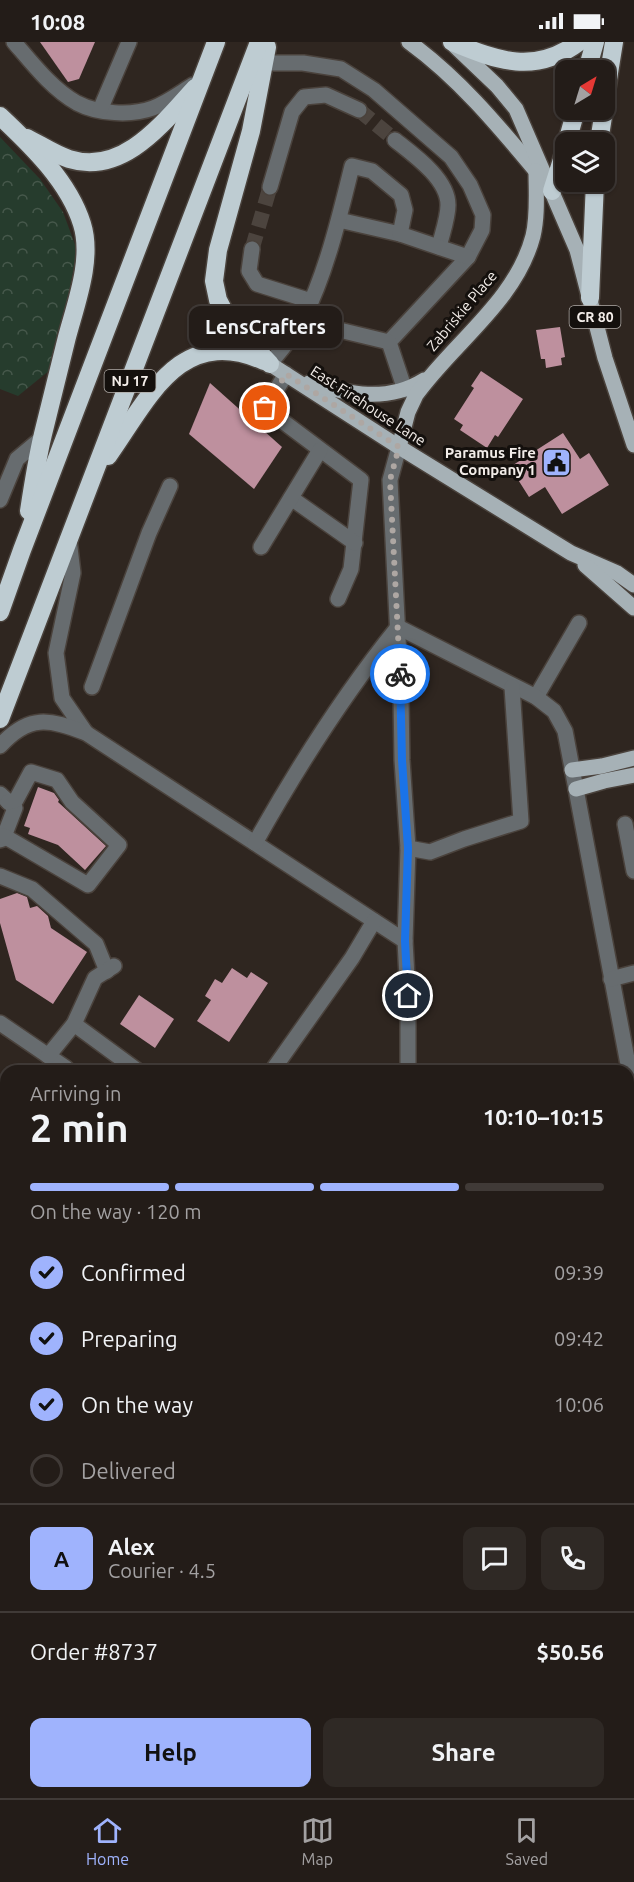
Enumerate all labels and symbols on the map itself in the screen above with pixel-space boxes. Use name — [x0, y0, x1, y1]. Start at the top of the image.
north arrow — [555, 60, 615, 120]
street label: Zabriskie Place — [423, 267, 500, 354]
callout: LensCrafters — [188, 306, 342, 348]
road number: CR 80 — [570, 306, 620, 328]
street label: East Firehouse Lane — [308, 362, 429, 449]
road number: NJ 17 — [104, 370, 156, 392]
pin — [239, 382, 290, 433]
place label: Paramus Fire Company 1 — [445, 444, 536, 478]
public building icon: Paramus Fire Company 1 — [541, 446, 573, 478]
courier — [370, 644, 430, 704]
pin — [382, 970, 433, 1021]

